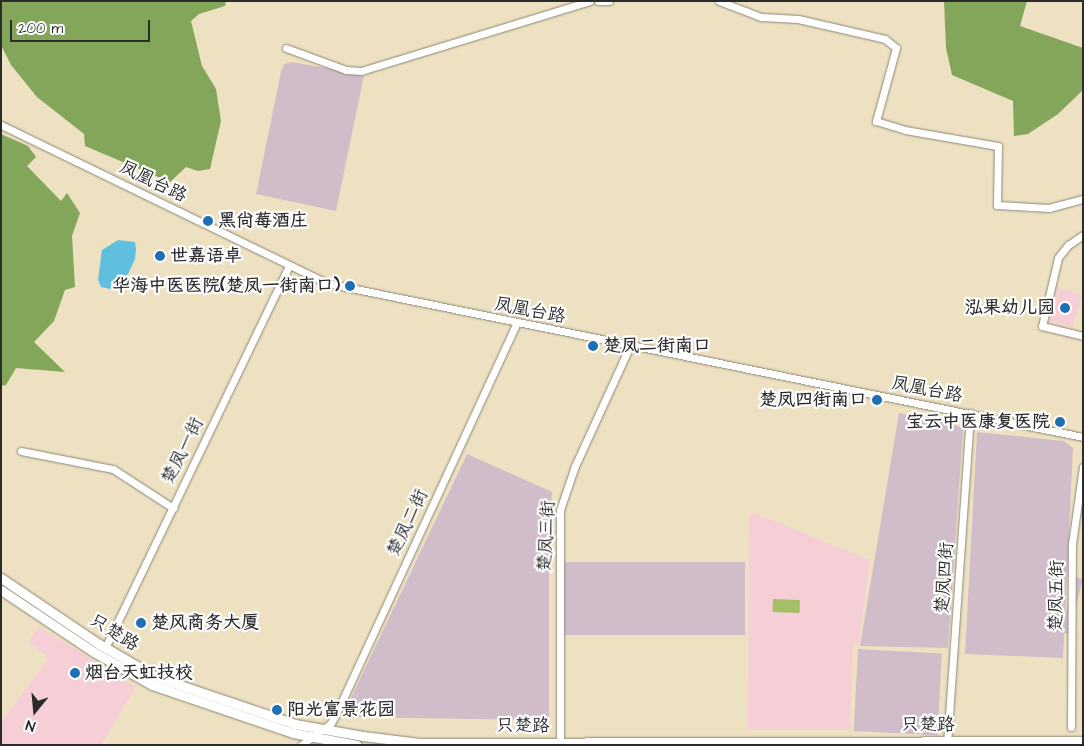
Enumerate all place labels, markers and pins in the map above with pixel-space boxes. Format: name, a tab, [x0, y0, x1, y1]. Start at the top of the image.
place label: 黑尚莓酒庄	[218, 210, 308, 232]
marker: 黑尚莓酒庄	[202, 215, 214, 227]
place label: 世嘉语卓	[170, 245, 242, 267]
marker: 世嘉语卓	[154, 250, 166, 262]
place label: 华海中医医院(楚凤一街南口)	[112, 275, 340, 297]
marker: 华海中医医院(楚凤一街南口)	[344, 280, 356, 292]
place label: 泓果幼儿园	[965, 297, 1055, 319]
marker: 泓果幼儿园	[1059, 302, 1071, 314]
place label: 楚凤二街南口	[603, 335, 711, 357]
marker: 楚凤二街南口	[587, 340, 599, 352]
place label: 楚凤四街南口	[759, 389, 867, 411]
marker: 楚凤四街南口	[871, 394, 883, 406]
place label: 宝云中医康复医院	[906, 411, 1050, 433]
marker: 宝云中医康复医院	[1054, 416, 1066, 428]
place label: 楚风商务大厦	[151, 612, 259, 634]
marker: 楚风商务大厦	[135, 617, 147, 629]
place label: 烟台天虹技校	[85, 662, 193, 684]
marker: 烟台天虹技校	[69, 667, 81, 679]
place label: 阳光富景花园	[287, 699, 395, 721]
marker: 阳光富景花园	[271, 704, 283, 716]

